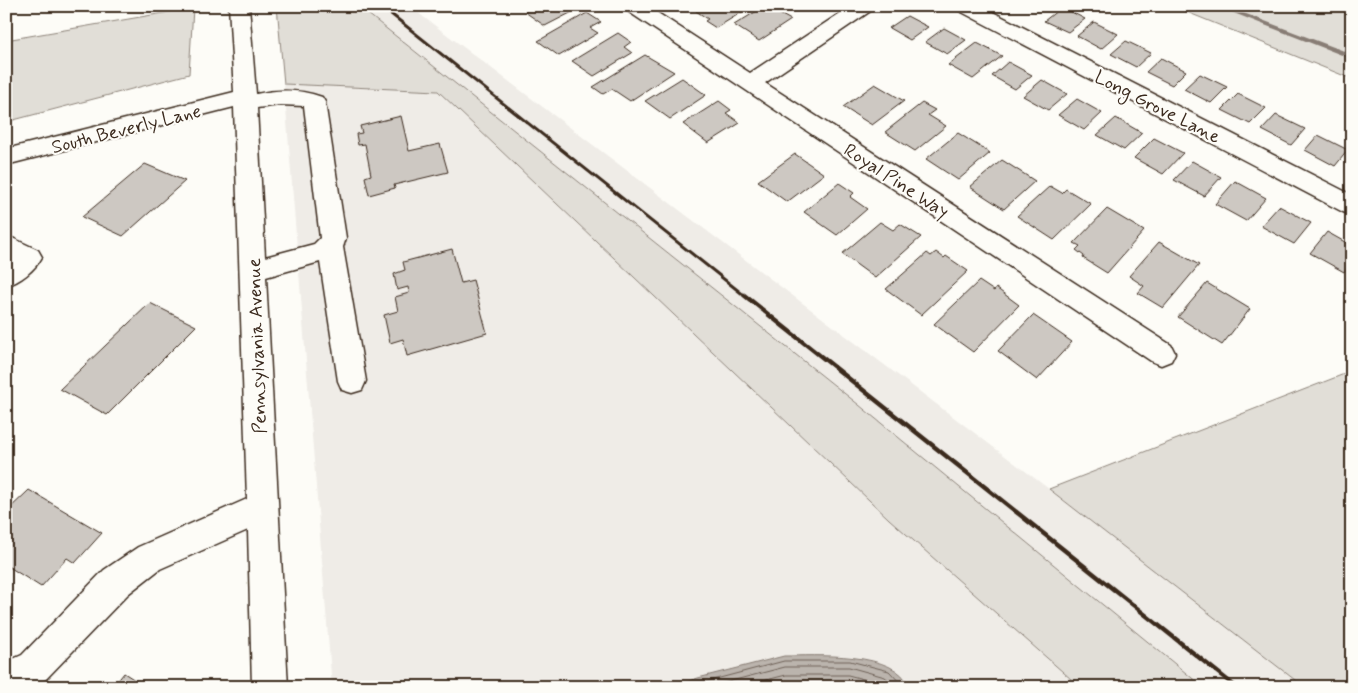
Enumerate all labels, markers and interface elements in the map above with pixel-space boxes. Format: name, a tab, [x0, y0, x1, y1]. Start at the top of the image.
street label: Long Grove Lane	[1089, 65, 1225, 152]
street label: South Beverly Lane	[49, 99, 204, 160]
street label: Royal Pine Way	[838, 138, 954, 225]
street label: Pennsylvania Avenue	[242, 258, 273, 434]

